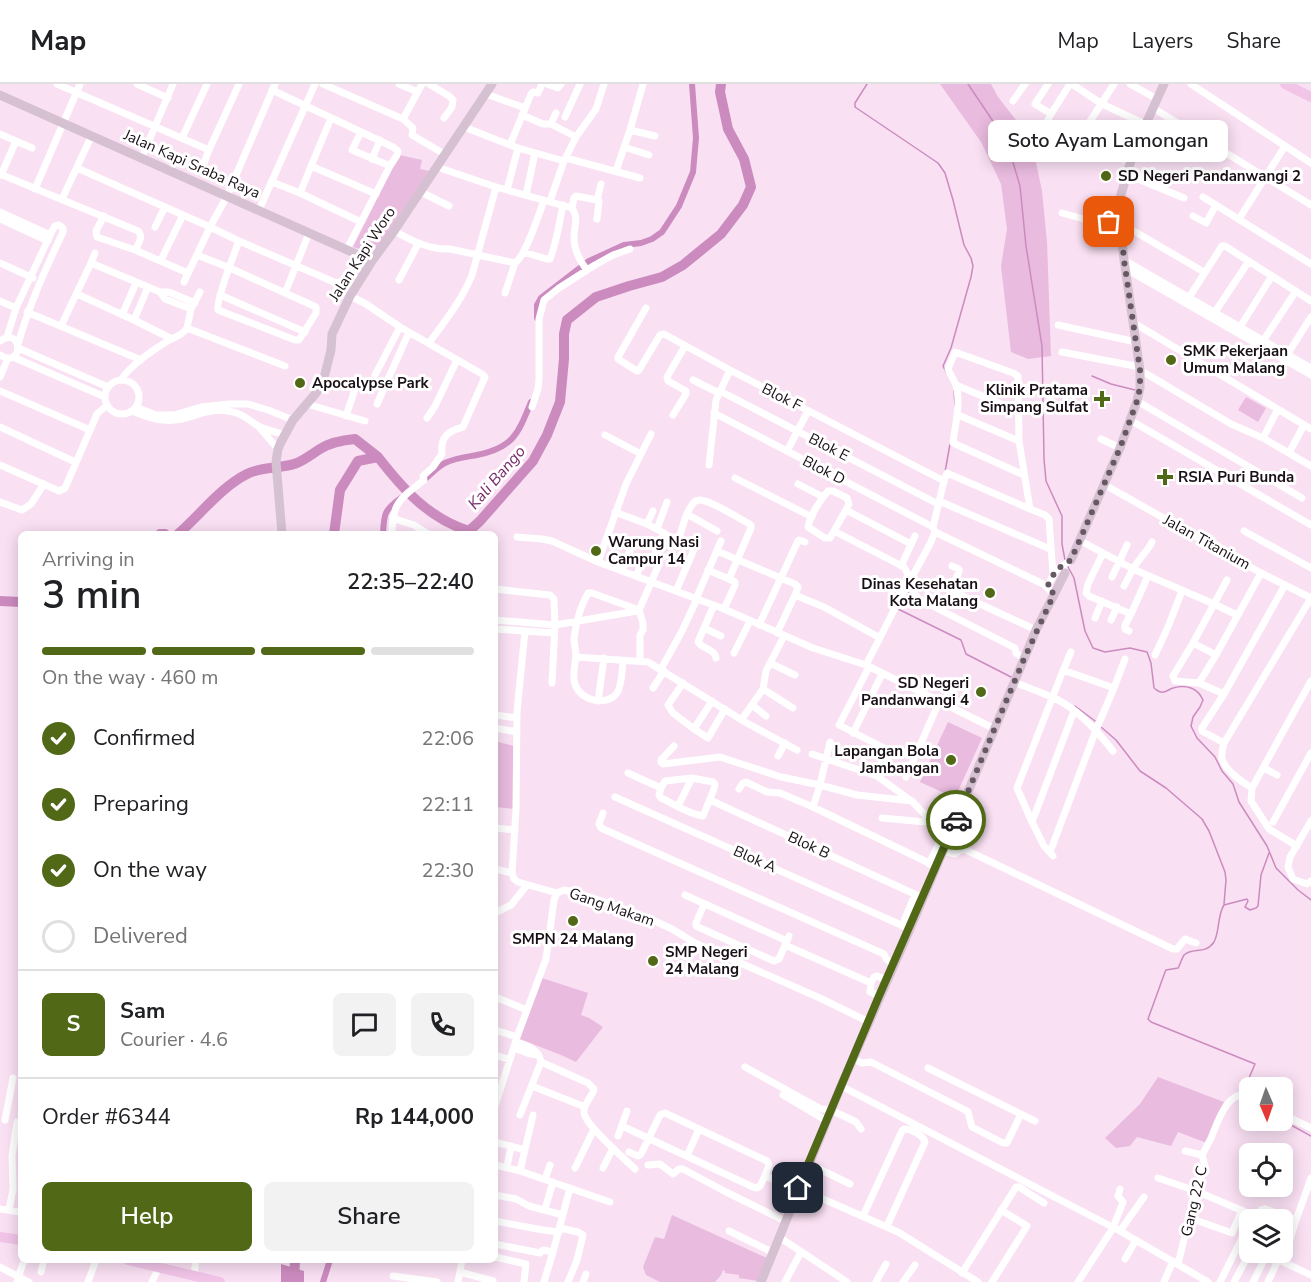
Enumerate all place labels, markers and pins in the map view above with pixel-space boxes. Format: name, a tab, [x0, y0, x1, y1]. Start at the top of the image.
callout: Soto Ayam Lamongan	[989, 120, 1229, 162]
place label: SD Negeri Pandanwangi 2	[1118, 166, 1301, 186]
marker: SD Negeri Pandanwangi 2	[1099, 169, 1113, 183]
pin	[1083, 196, 1134, 247]
place label: SMK Pekerjaan Umum Malang	[1183, 341, 1288, 378]
marker: SMK Pekerjaan Umum Malang	[1164, 353, 1178, 367]
place label: Apocalypse Park	[312, 373, 430, 393]
marker: Apocalypse Park	[293, 376, 307, 390]
place label: Klinik Pratama Simpang Sulfat	[980, 380, 1088, 417]
marker: Klinik Pratama Simpang Sulfat	[1093, 390, 1111, 408]
place label: RSIA Puri Bunda	[1178, 467, 1294, 487]
marker: RSIA Puri Bunda	[1156, 468, 1174, 486]
place label: Warung Nasi Campur 14	[608, 532, 699, 569]
marker: Warung Nasi Campur 14	[589, 544, 603, 558]
place label: Dinas Kesehatan Kota Malang	[861, 574, 978, 611]
marker: Dinas Kesehatan Kota Malang	[983, 586, 997, 600]
place label: SD Negeri Pandanwangi 4	[861, 673, 969, 710]
marker: SD Negeri Pandanwangi 4	[974, 685, 988, 699]
place label: Lapangan Bola Jambangan	[834, 741, 939, 778]
marker: Lapangan Bola Jambangan	[944, 753, 958, 767]
marker: SMPN 24 Malang	[566, 914, 580, 928]
place label: SMPN 24 Malang	[512, 929, 634, 949]
place label: SMP Negeri 24 Malang	[665, 942, 748, 979]
marker: SMP Negeri 24 Malang	[646, 954, 660, 968]
pin	[772, 1162, 823, 1213]

